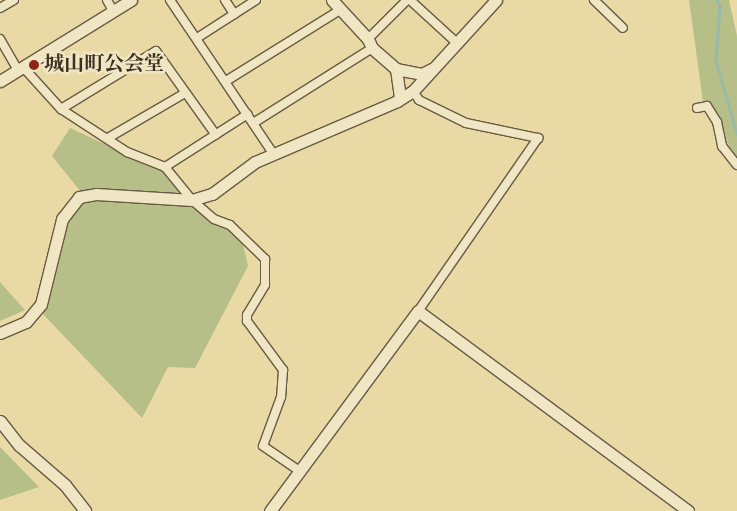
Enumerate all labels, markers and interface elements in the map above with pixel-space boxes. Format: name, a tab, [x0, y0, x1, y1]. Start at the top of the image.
place label: 城山町公会堂	[44, 53, 164, 77]
marker: 城山町公会堂	[28, 59, 40, 71]

